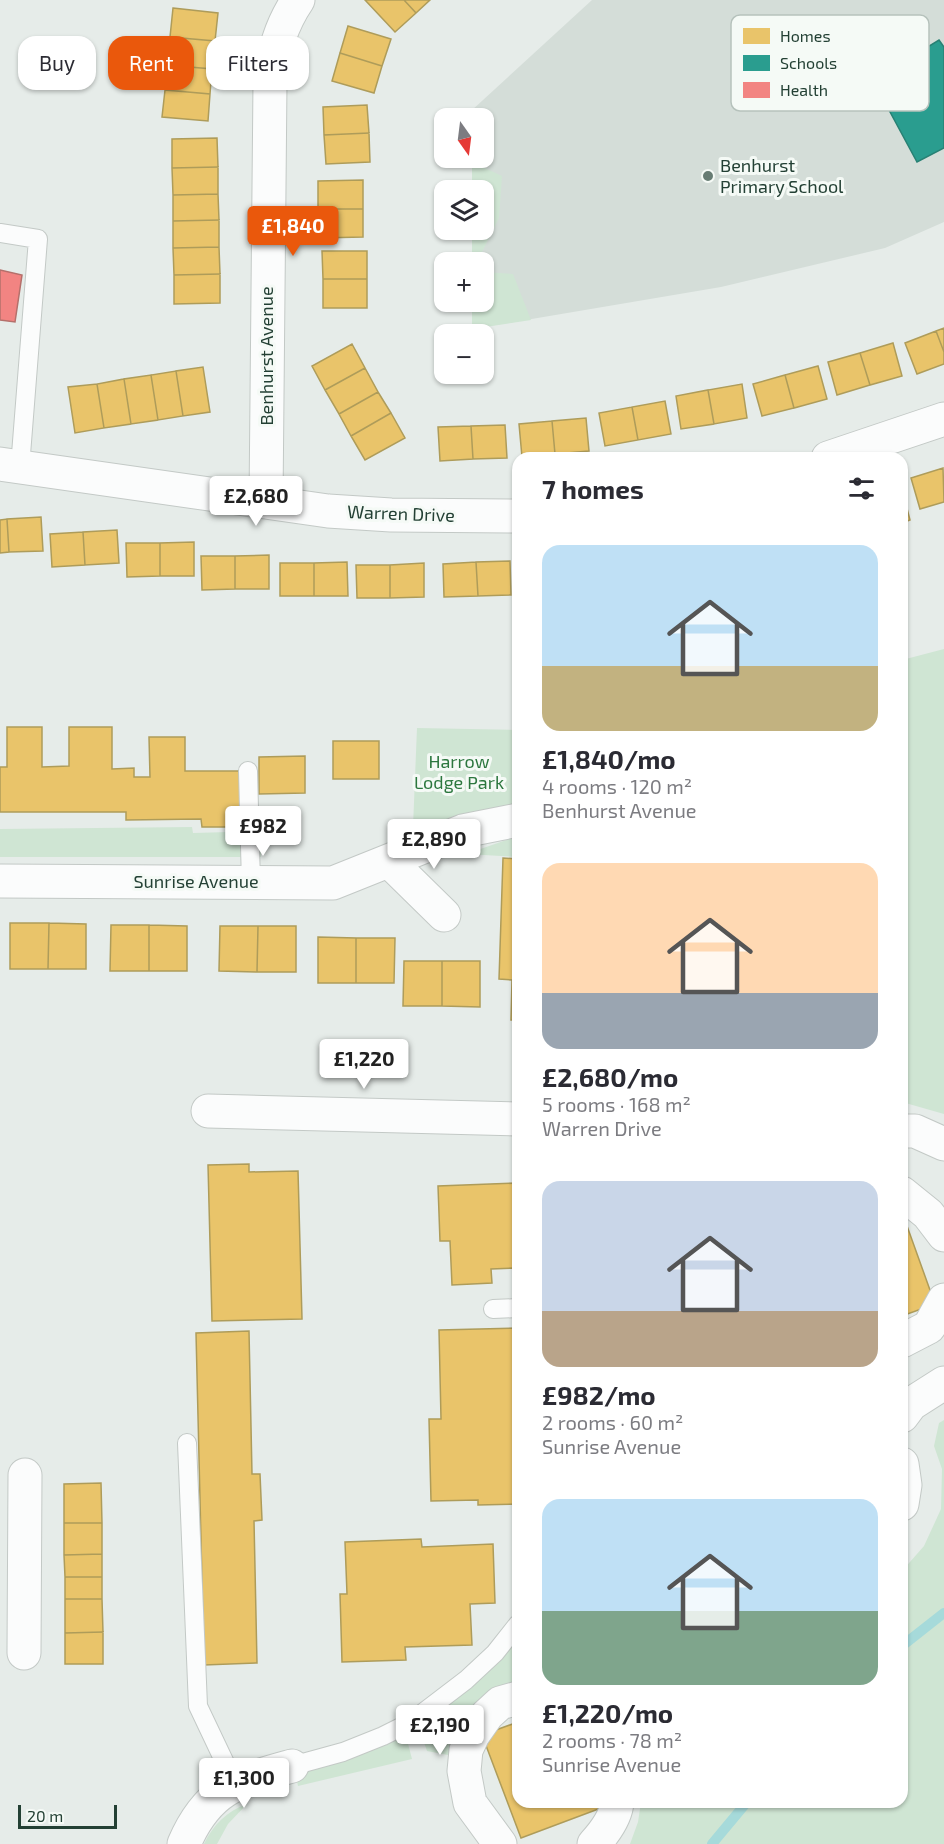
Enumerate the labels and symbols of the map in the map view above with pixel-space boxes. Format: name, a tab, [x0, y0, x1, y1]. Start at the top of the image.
legend	[731, 15, 929, 111]
text: Homes	[780, 26, 831, 45]
text: Schools	[780, 53, 837, 72]
text: Health	[780, 80, 828, 99]
north arrow	[434, 108, 494, 168]
place label: Benhurst Primary School	[720, 154, 844, 197]
marker: Benhurst Primary School	[701, 169, 715, 183]
pin: £1,840	[244, 206, 342, 257]
street label: Benhurst Avenue	[255, 286, 277, 426]
pin: £2,680	[207, 476, 305, 527]
street label: Warren Drive	[347, 500, 455, 526]
park label: Harrow Lodge Park	[414, 750, 504, 793]
pin: £982	[227, 806, 299, 857]
pin: £2,890	[385, 819, 483, 870]
street label: Sunrise Avenue	[133, 870, 259, 892]
pin: £1,220	[315, 1039, 413, 1090]
pin: £2,190	[391, 1705, 489, 1756]
pin: £1,300	[195, 1758, 293, 1809]
scale bar	[18, 1802, 117, 1830]

